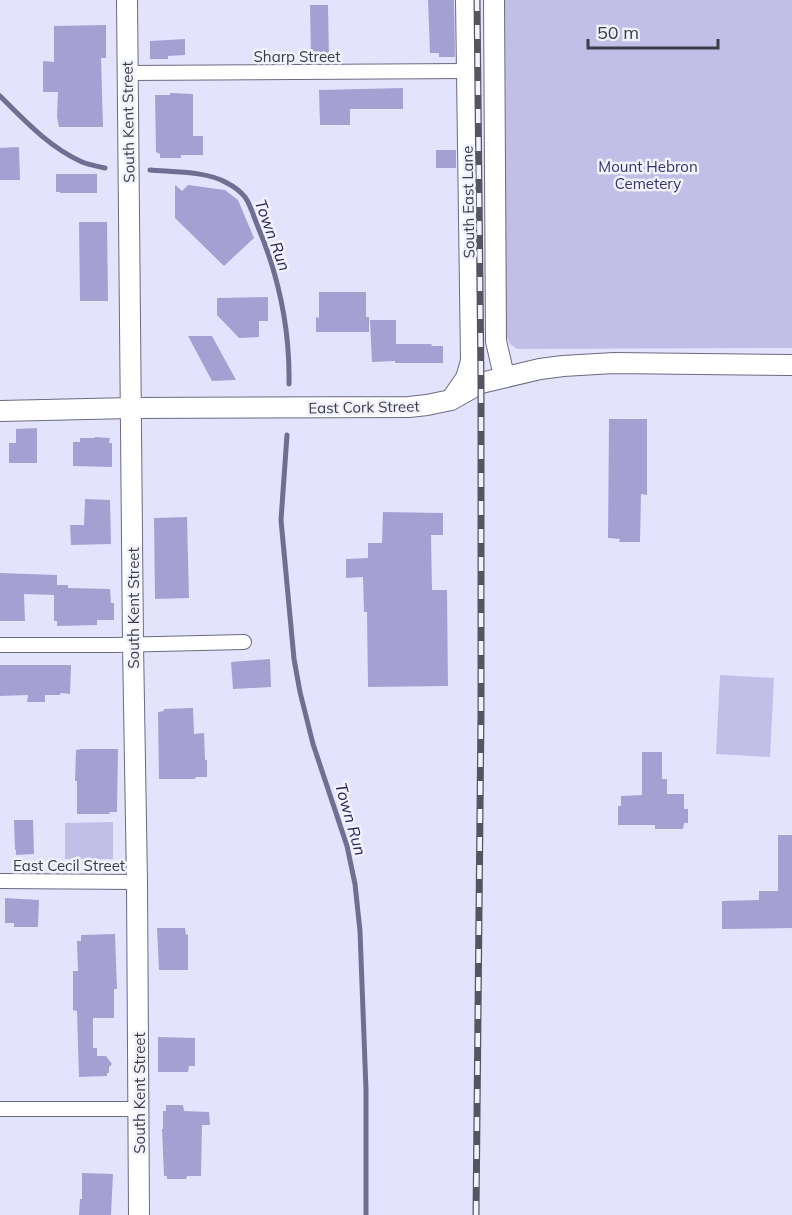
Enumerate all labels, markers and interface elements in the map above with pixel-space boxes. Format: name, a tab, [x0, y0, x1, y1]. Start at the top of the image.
scale bar	[588, 12, 718, 50]
text: 50 m	[597, 21, 639, 44]
street label: Sharp Street	[254, 47, 340, 66]
street label: South Kent Street	[117, 61, 139, 183]
street label: South East Lane	[458, 145, 478, 259]
park label: Mount Hebron Cemetery	[598, 157, 698, 193]
water label: Town Run	[251, 197, 295, 273]
street label: East Cork Street	[308, 397, 420, 417]
street label: South Kent Street	[124, 547, 143, 669]
water label: Town Run	[331, 780, 371, 858]
street label: East Cecil Street	[13, 856, 125, 875]
street label: South Kent Street	[130, 1032, 149, 1154]

